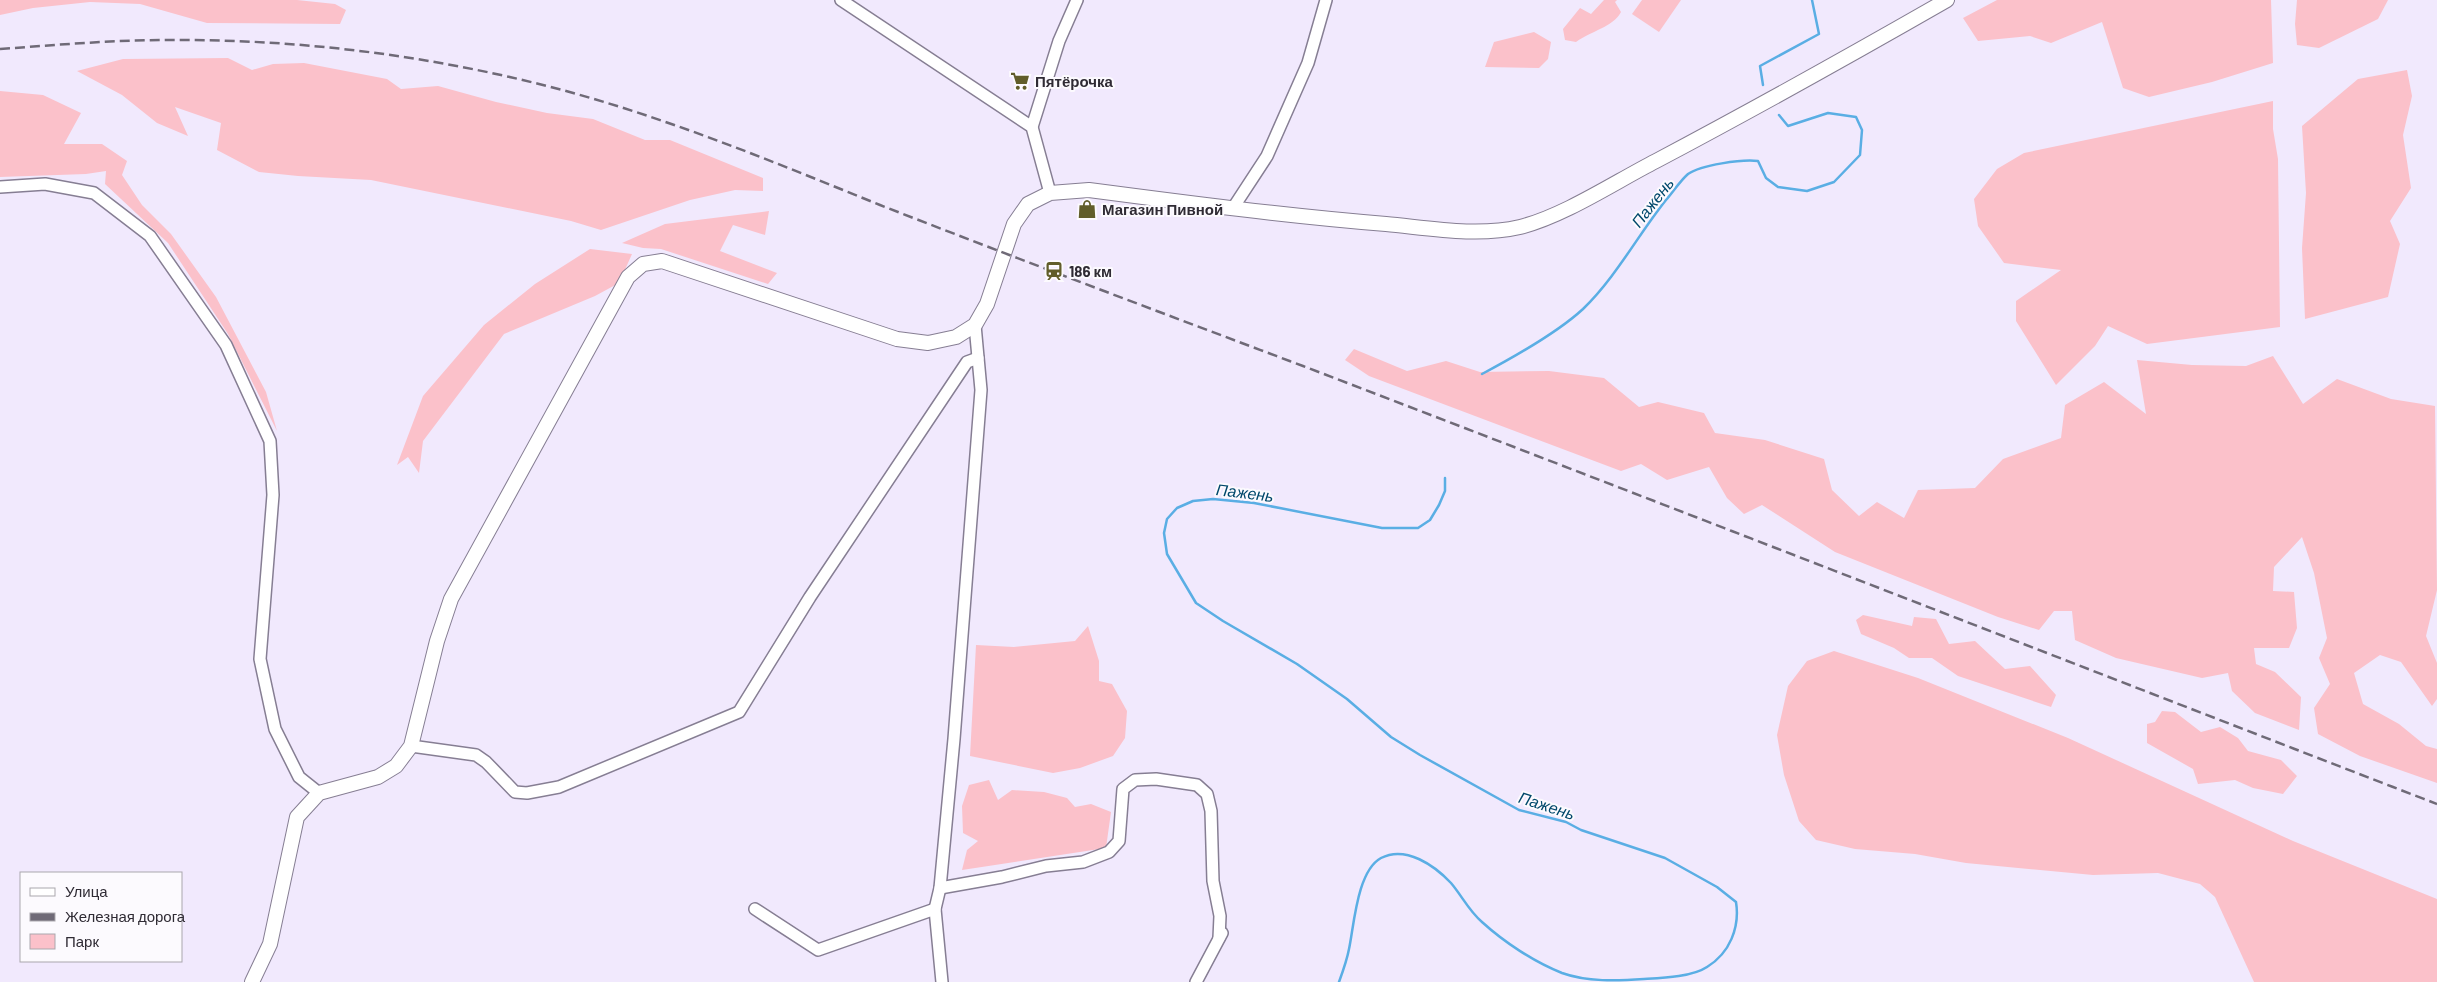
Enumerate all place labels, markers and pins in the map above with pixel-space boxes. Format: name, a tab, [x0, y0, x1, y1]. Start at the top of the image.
supermarket icon: Пятёрочка	[1009, 70, 1031, 92]
place label: Пятёрочка	[1035, 72, 1113, 90]
shop icon: Магазин Пивной	[1076, 198, 1098, 220]
place label: Магазин Пивной	[1102, 200, 1223, 218]
station icon: 186 км	[1043, 260, 1065, 282]
place label: 186 км	[1069, 262, 1112, 280]

